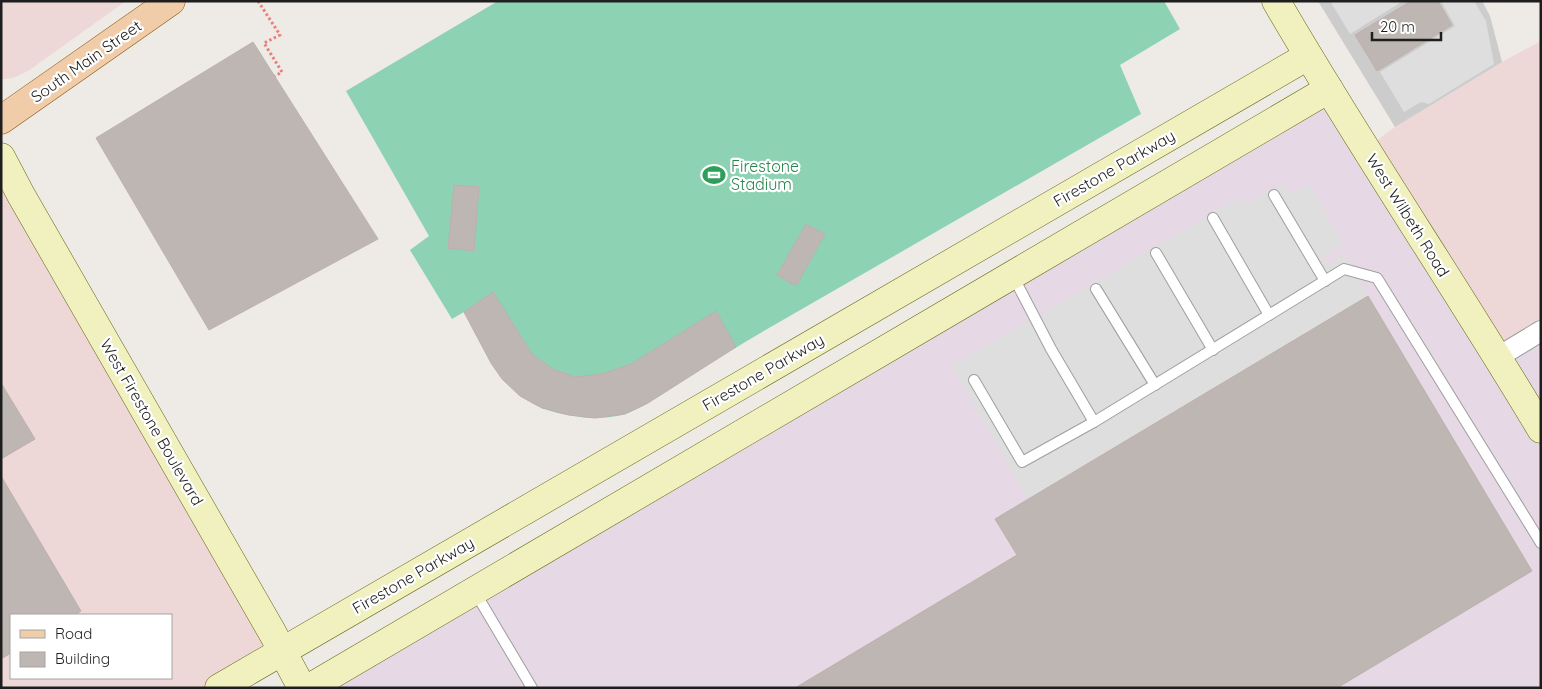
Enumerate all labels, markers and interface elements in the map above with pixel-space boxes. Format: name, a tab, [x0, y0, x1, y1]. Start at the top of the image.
scale bar	[1372, 10, 1441, 42]
street label: South Main Street	[27, 15, 145, 107]
text: 20 m	[1380, 17, 1415, 36]
street label: Firestone Parkway	[1050, 125, 1178, 211]
street label: West Wilbeth Road	[1362, 150, 1454, 280]
place label: Firestone Stadium	[731, 156, 799, 194]
sports icon: Firestone Stadium	[701, 162, 727, 188]
street label: Firestone Parkway	[699, 329, 827, 415]
street label: West Firestone Boulevard	[96, 335, 208, 509]
street label: Firestone Parkway	[349, 532, 477, 618]
legend	[10, 614, 172, 679]
text: Road	[55, 624, 92, 643]
text: Building	[55, 649, 110, 668]

